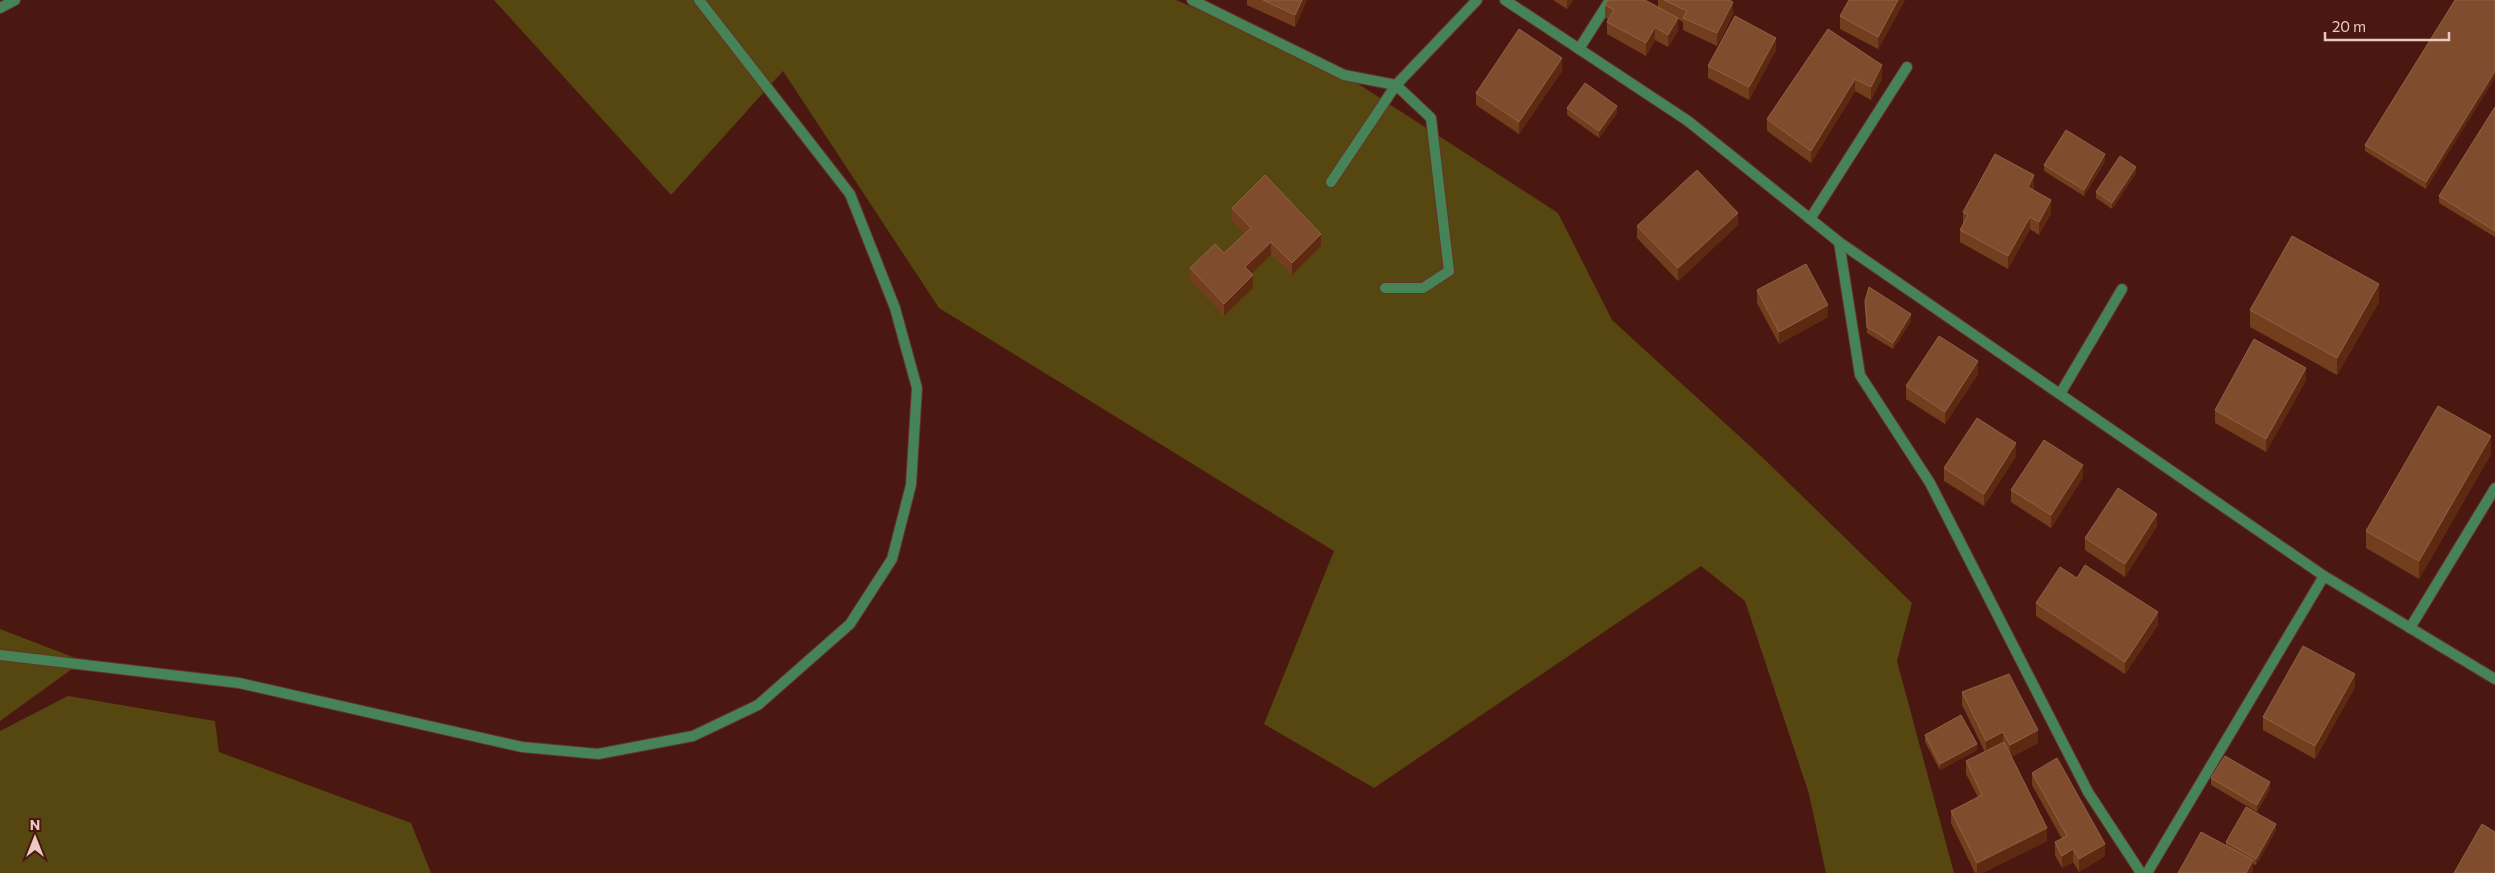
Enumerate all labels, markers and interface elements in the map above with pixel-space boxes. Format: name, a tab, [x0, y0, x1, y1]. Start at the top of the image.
scale bar	[2325, 10, 2449, 42]
text: 20 m	[2332, 17, 2366, 35]
north arrow	[10, 813, 60, 863]
text: N	[30, 816, 40, 833]

